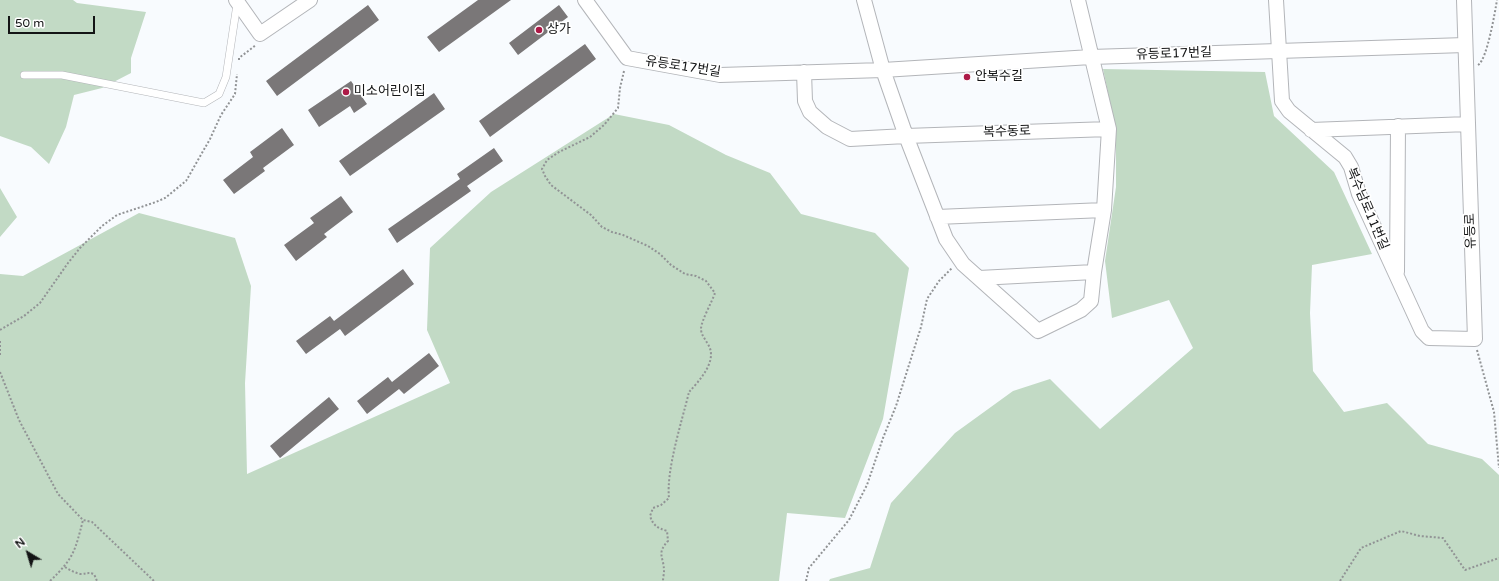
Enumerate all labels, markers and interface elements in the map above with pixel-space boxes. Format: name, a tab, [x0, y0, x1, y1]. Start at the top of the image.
scale bar	[10, 8, 97, 34]
text: 50 m	[15, 16, 44, 30]
place label: 상가	[547, 22, 571, 38]
marker: 상가	[534, 25, 544, 35]
street label: 유등로17번길	[1136, 45, 1212, 63]
street label: 유등로17번길	[644, 53, 722, 81]
place label: 안복수길	[975, 69, 1023, 85]
marker: 안복수길	[962, 72, 972, 82]
place label: 미소어린이집	[354, 84, 426, 100]
marker: 미소어린이집	[341, 87, 351, 97]
street label: 복수동로	[983, 123, 1031, 141]
street label: 복수남로11번길	[1343, 165, 1391, 253]
street label: 유등로	[1463, 213, 1479, 249]
north arrow	[8, 533, 48, 573]
text: N	[13, 535, 28, 551]

